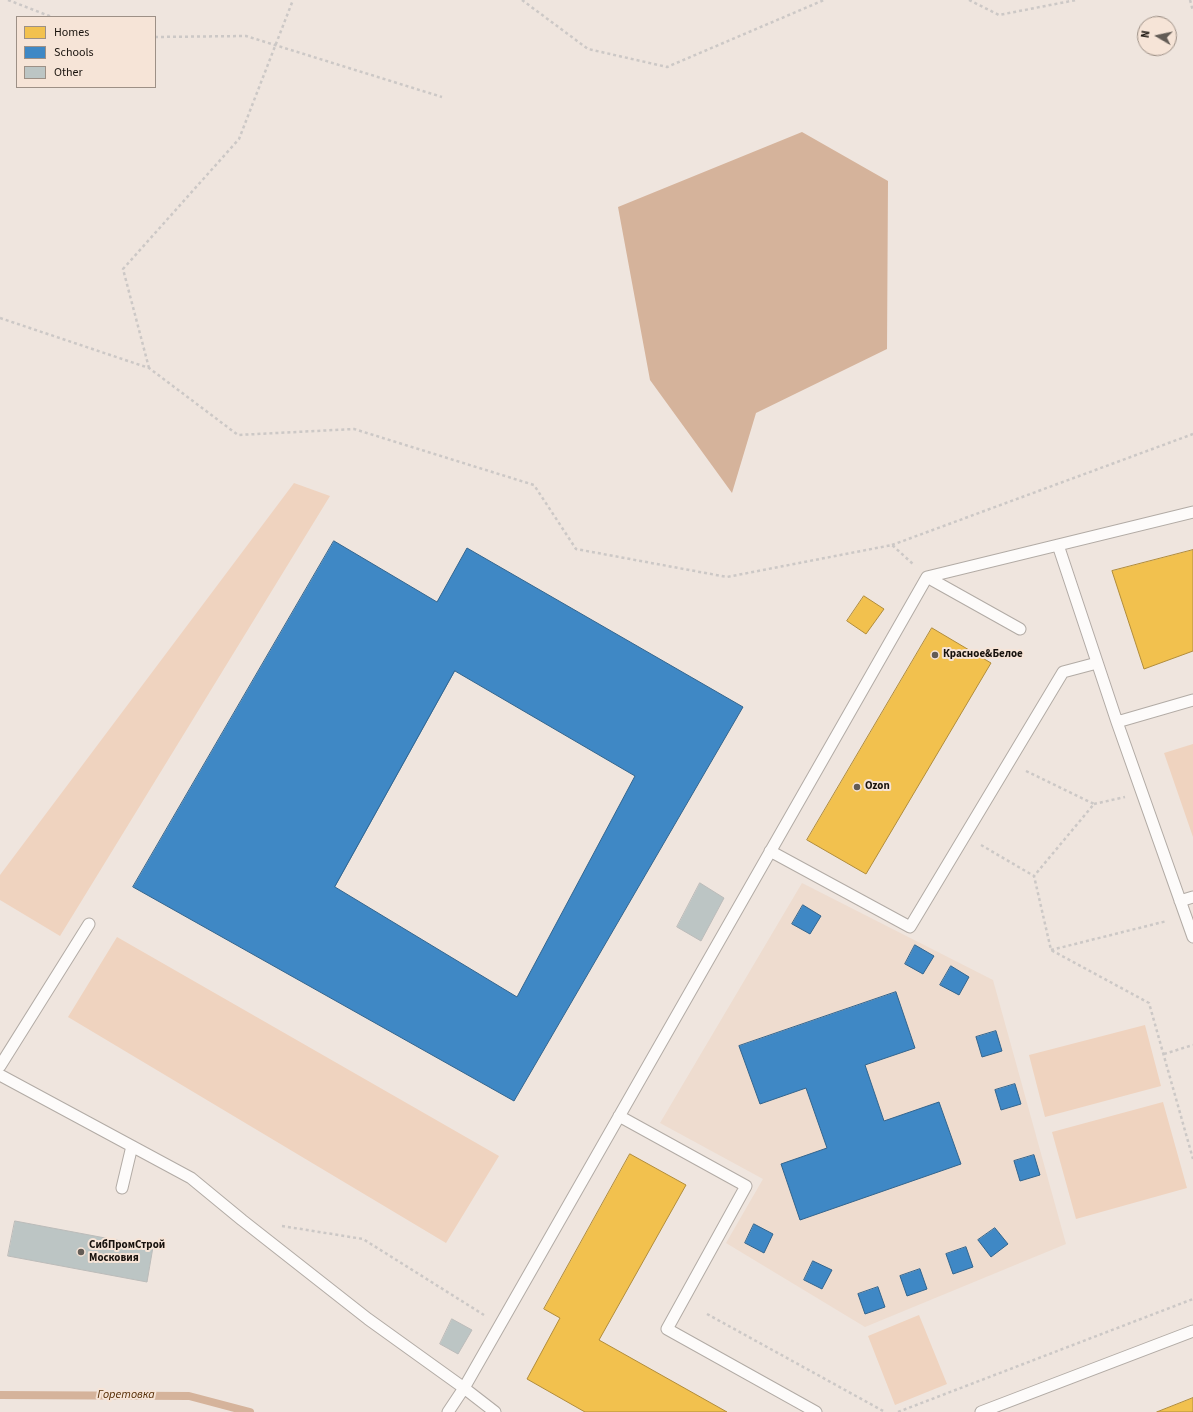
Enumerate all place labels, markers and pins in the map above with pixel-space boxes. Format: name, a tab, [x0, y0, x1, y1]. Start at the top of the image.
place label: Красное&Белое	[943, 648, 1023, 662]
marker: Красное&Белое	[930, 650, 940, 660]
place label: Ozon	[865, 780, 890, 794]
marker: Ozon	[852, 782, 862, 792]
place label: СибПромСтрой Московия	[89, 1239, 165, 1265]
marker: СибПромСтрой Московия	[76, 1247, 86, 1257]

